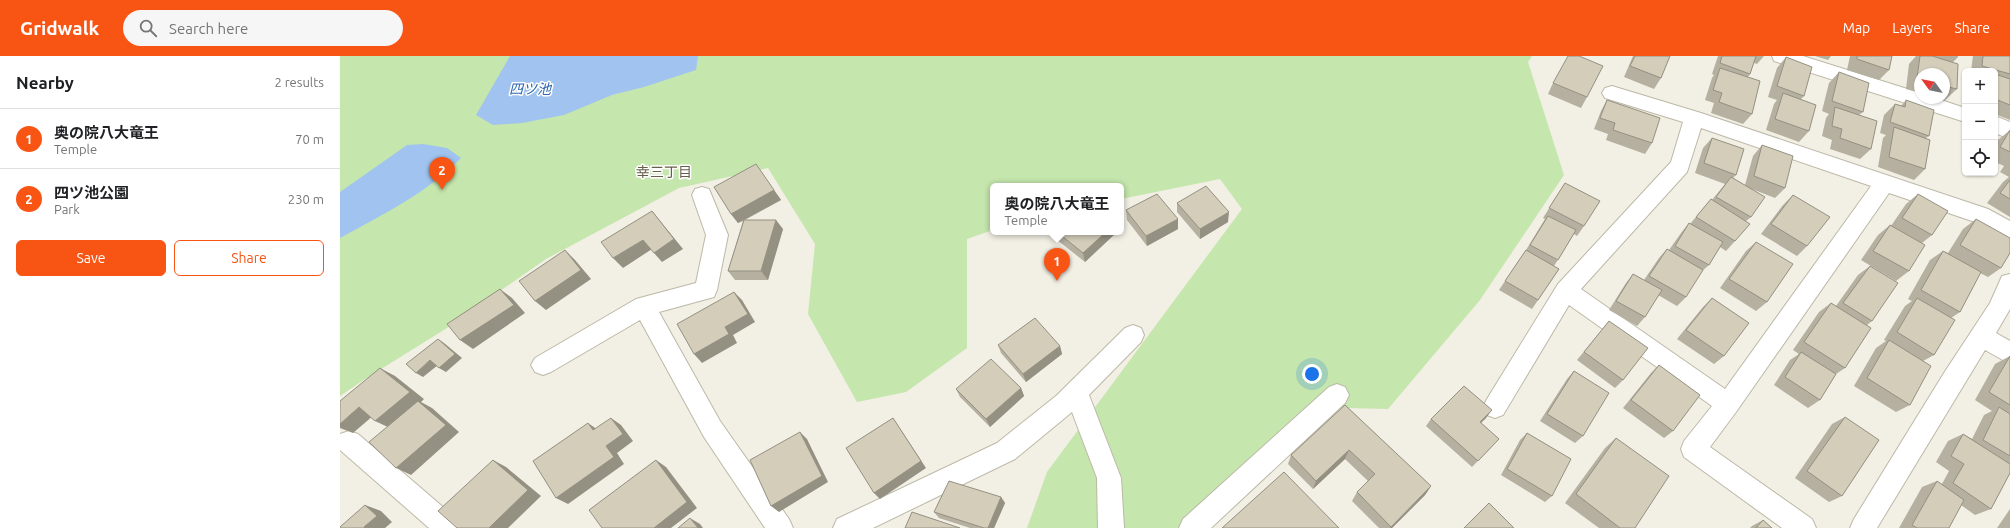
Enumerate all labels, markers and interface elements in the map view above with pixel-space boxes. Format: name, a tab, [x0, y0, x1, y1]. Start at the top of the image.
search box	[123, 10, 403, 46]
text: Gridwalk	[20, 17, 99, 39]
icon: search	[137, 17, 159, 39]
text: Search here	[169, 20, 248, 37]
text: Map	[1843, 20, 1870, 36]
text: Layers	[1892, 20, 1932, 36]
text: Share	[1954, 20, 1990, 36]
north arrow	[1914, 68, 1950, 104]
map controls	[1962, 68, 1998, 176]
button: +	[1962, 68, 1998, 104]
text: Nearby	[16, 73, 74, 92]
text: 2 results	[274, 75, 324, 89]
water label: 四ツ池	[509, 81, 553, 97]
button: −	[1962, 104, 1998, 140]
text: 奥の院八大竜王	[54, 124, 159, 141]
text: 1	[25, 132, 33, 146]
text: 70 m	[295, 132, 324, 146]
button: locate	[1962, 140, 1998, 176]
text: Temple	[54, 142, 97, 156]
pin: 2	[429, 157, 455, 190]
district label: 幸三丁目	[636, 164, 692, 180]
popup	[990, 183, 1124, 235]
text: 四ツ池公園	[54, 184, 129, 201]
text: 2	[25, 192, 33, 206]
text: 230 m	[288, 192, 324, 206]
text: 奥の院八大竜王	[1004, 195, 1110, 212]
text: Park	[54, 202, 80, 216]
text: Temple	[1004, 213, 1048, 227]
button: Save	[16, 240, 166, 276]
button: Share	[174, 240, 324, 276]
pin: 1	[1044, 248, 1070, 281]
your location	[1302, 364, 1322, 384]

